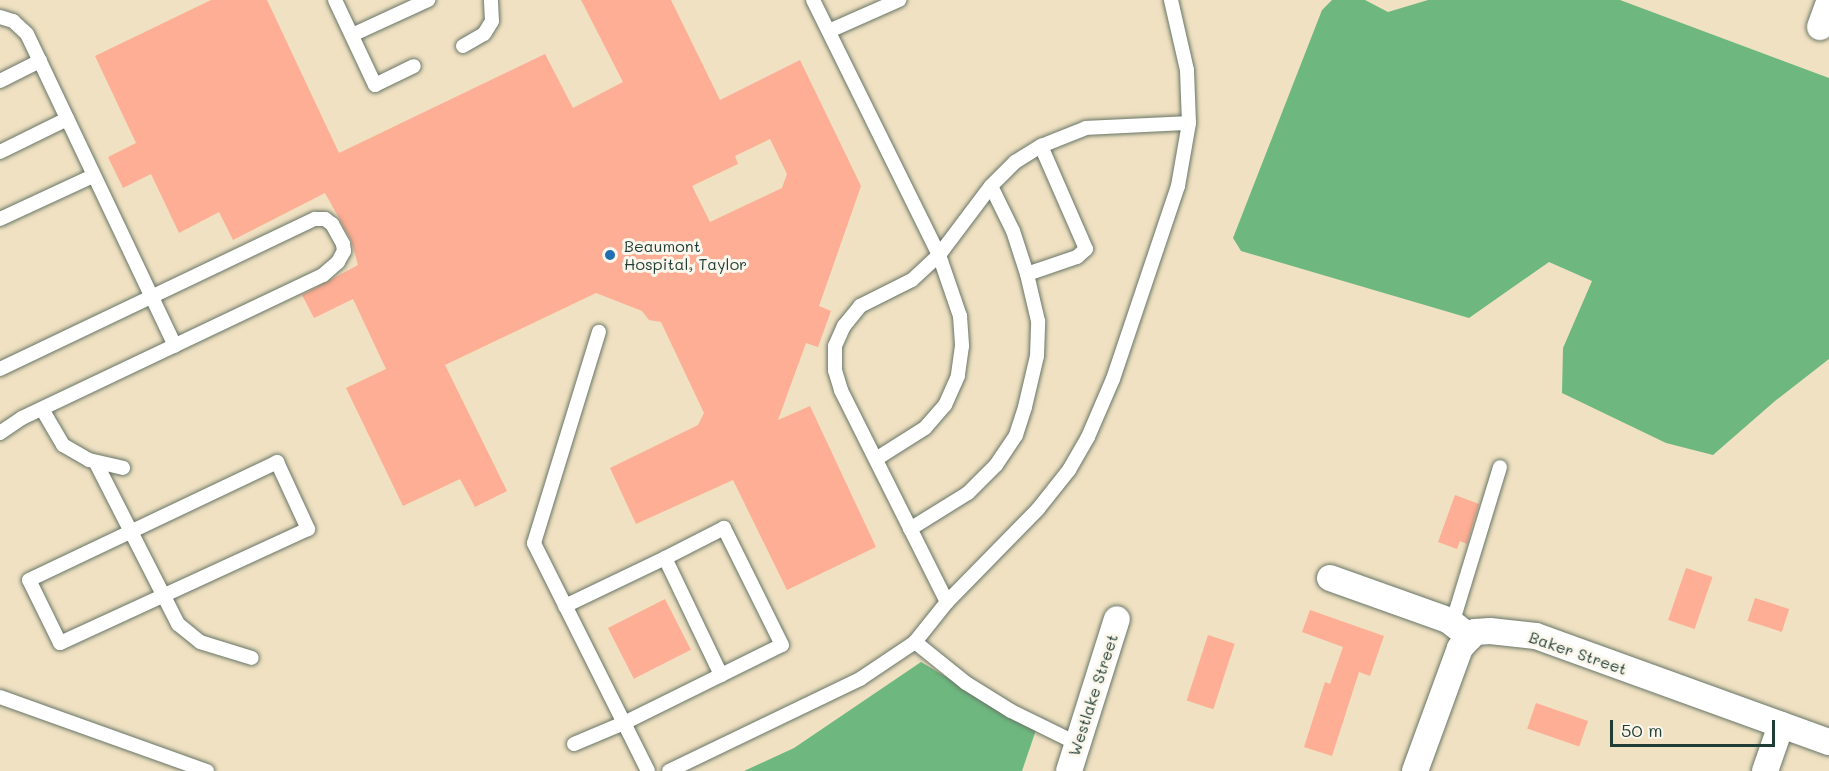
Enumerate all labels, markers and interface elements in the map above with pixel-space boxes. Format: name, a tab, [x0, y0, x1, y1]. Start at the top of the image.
place label: Beaumont Hospital, Taylor	[624, 236, 747, 274]
marker: Beaumont Hospital, Taylor	[601, 246, 619, 264]
street label: Baker Street	[1526, 627, 1630, 679]
street label: Westlake Street	[1064, 632, 1122, 758]
scale bar	[1613, 708, 1778, 746]
text: 50 m	[1621, 718, 1663, 742]

